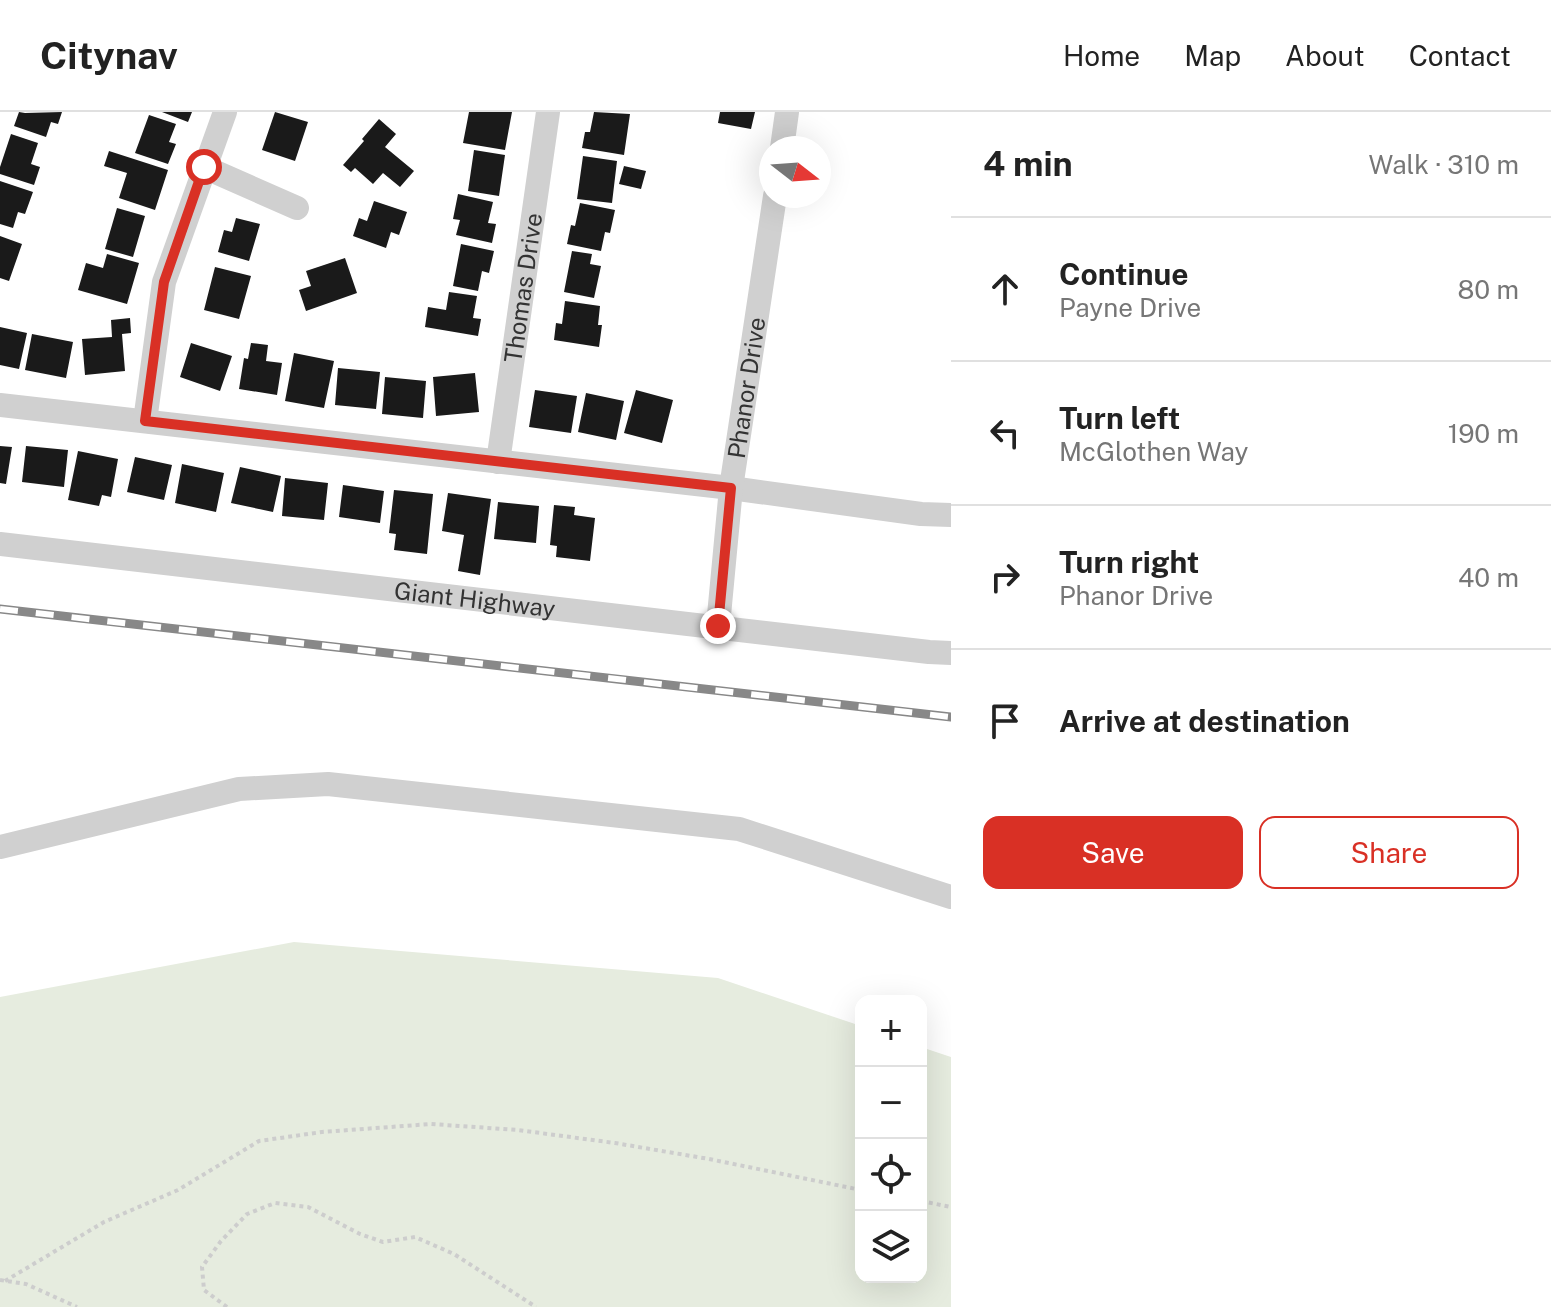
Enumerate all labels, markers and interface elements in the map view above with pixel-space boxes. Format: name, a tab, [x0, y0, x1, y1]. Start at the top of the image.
text: Citynav	[40, 33, 178, 78]
text: Home	[1063, 39, 1140, 72]
text: Map	[1184, 39, 1241, 72]
text: About	[1285, 39, 1365, 72]
text: Contact	[1409, 39, 1511, 72]
north arrow	[759, 136, 831, 208]
text: 4 min	[983, 144, 1073, 184]
route start	[186, 149, 222, 185]
text: Walk · 310 m	[1369, 149, 1519, 180]
street label: Thomas Drive	[498, 211, 547, 364]
text: Continue	[1059, 256, 1189, 292]
icon: ahead	[983, 267, 1027, 311]
text: 80 m	[1458, 274, 1519, 305]
text: Payne Drive	[1059, 292, 1201, 323]
street label: Phanor Drive	[722, 315, 771, 460]
text: Turn left	[1059, 400, 1180, 436]
icon: left	[983, 411, 1027, 455]
text: 190 m	[1448, 418, 1519, 449]
text: McGlothen Way	[1059, 436, 1248, 467]
text: Turn right	[1059, 544, 1199, 580]
icon: right	[983, 555, 1027, 599]
text: 40 m	[1458, 562, 1519, 593]
street label: Giant Highway	[393, 576, 557, 622]
text: Phanor Drive	[1059, 580, 1213, 611]
route end	[700, 608, 736, 644]
icon: arrive	[983, 699, 1027, 743]
text: Arrive at destination	[1059, 703, 1350, 739]
button: Save	[983, 816, 1243, 889]
button: Share	[1259, 816, 1519, 889]
map controls	[855, 995, 927, 1283]
button: +	[855, 995, 927, 1067]
button: −	[855, 1067, 927, 1139]
button: locate	[855, 1139, 927, 1211]
button: layers	[855, 1211, 927, 1283]

